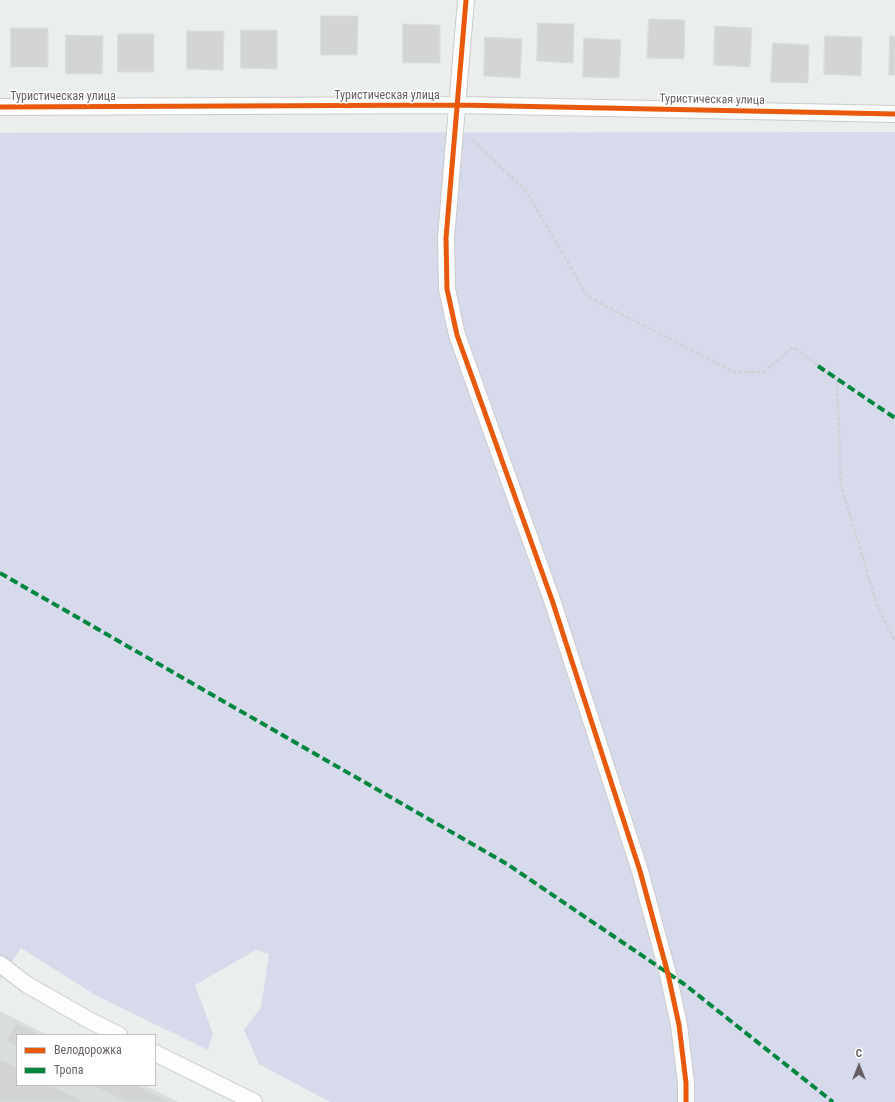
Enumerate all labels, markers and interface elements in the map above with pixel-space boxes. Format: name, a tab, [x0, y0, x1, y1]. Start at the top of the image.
street label: Туристическая улица	[334, 89, 440, 103]
street label: Туристическая улица	[10, 90, 116, 104]
street label: Туристическая улица	[659, 92, 765, 108]
legend	[16, 1034, 156, 1086]
text: Велодорожка	[54, 1043, 122, 1057]
north arrow	[839, 1046, 879, 1086]
text: С	[856, 1047, 862, 1060]
text: Тропа	[54, 1063, 83, 1077]

